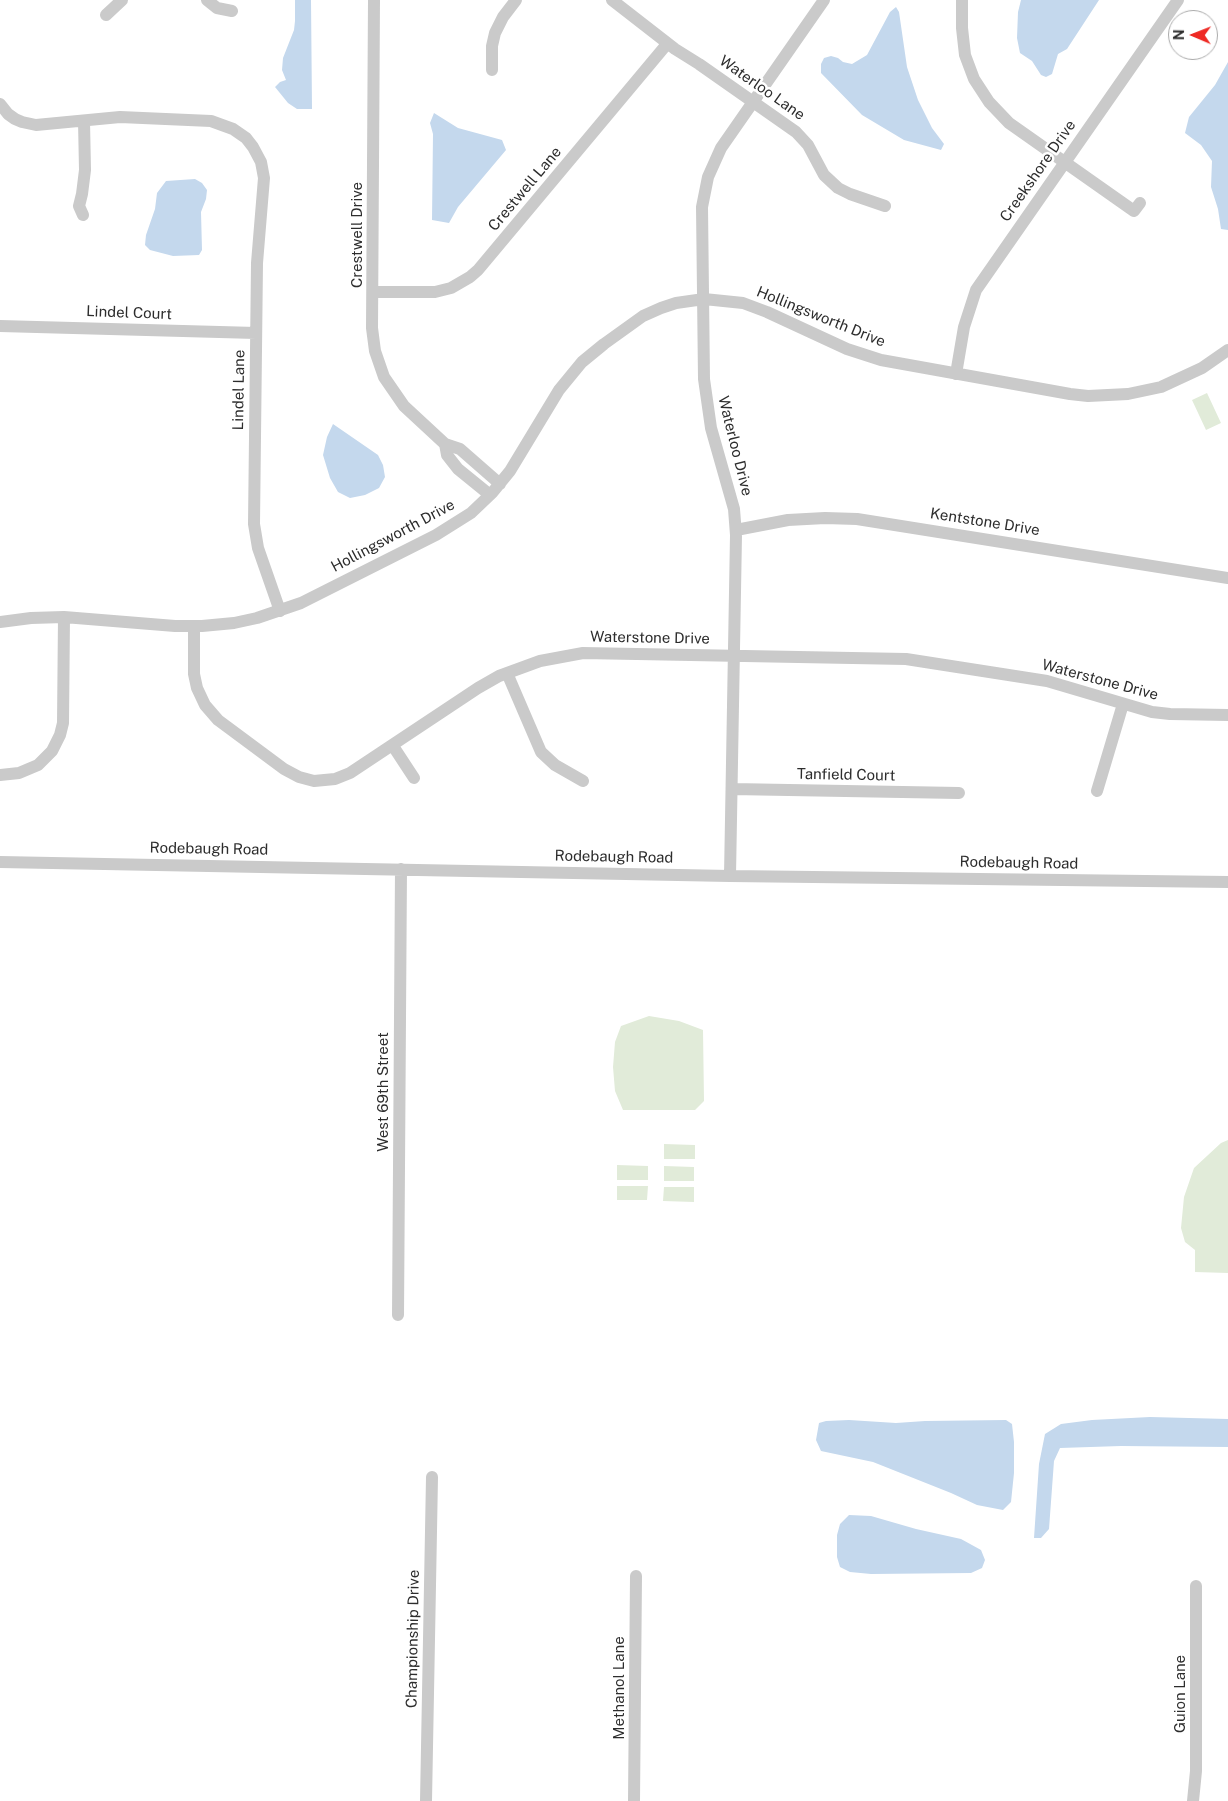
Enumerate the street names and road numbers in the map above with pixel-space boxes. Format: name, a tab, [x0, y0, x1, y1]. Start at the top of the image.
street label: Waterloo Lane	[716, 52, 808, 124]
street label: Creekshore Drive	[996, 117, 1080, 225]
street label: Crestwell Lane	[485, 143, 565, 235]
street label: Crestwell Drive	[348, 182, 366, 288]
street label: Hollingsworth Drive	[754, 283, 888, 351]
street label: Lindel Court	[86, 303, 172, 323]
street label: Lindel Lane	[229, 350, 249, 430]
street label: Waterloo Drive	[714, 394, 756, 498]
street label: Hollingsworth Drive	[328, 496, 458, 576]
street label: Kentstone Drive	[929, 504, 1041, 540]
street label: Waterstone Drive	[590, 628, 710, 648]
street label: Waterstone Drive	[1040, 656, 1160, 704]
street label: Tanfield Court	[797, 765, 895, 785]
street label: Rodebaugh Road	[149, 839, 269, 859]
street label: Rodebaugh Road	[554, 847, 674, 867]
street label: Rodebaugh Road	[959, 853, 1079, 873]
street label: West 69th Street	[374, 1032, 392, 1152]
street label: Championship Drive	[403, 1570, 423, 1708]
street label: Methanol Lane	[610, 1636, 628, 1740]
street label: Guion Lane	[1171, 1655, 1189, 1733]

